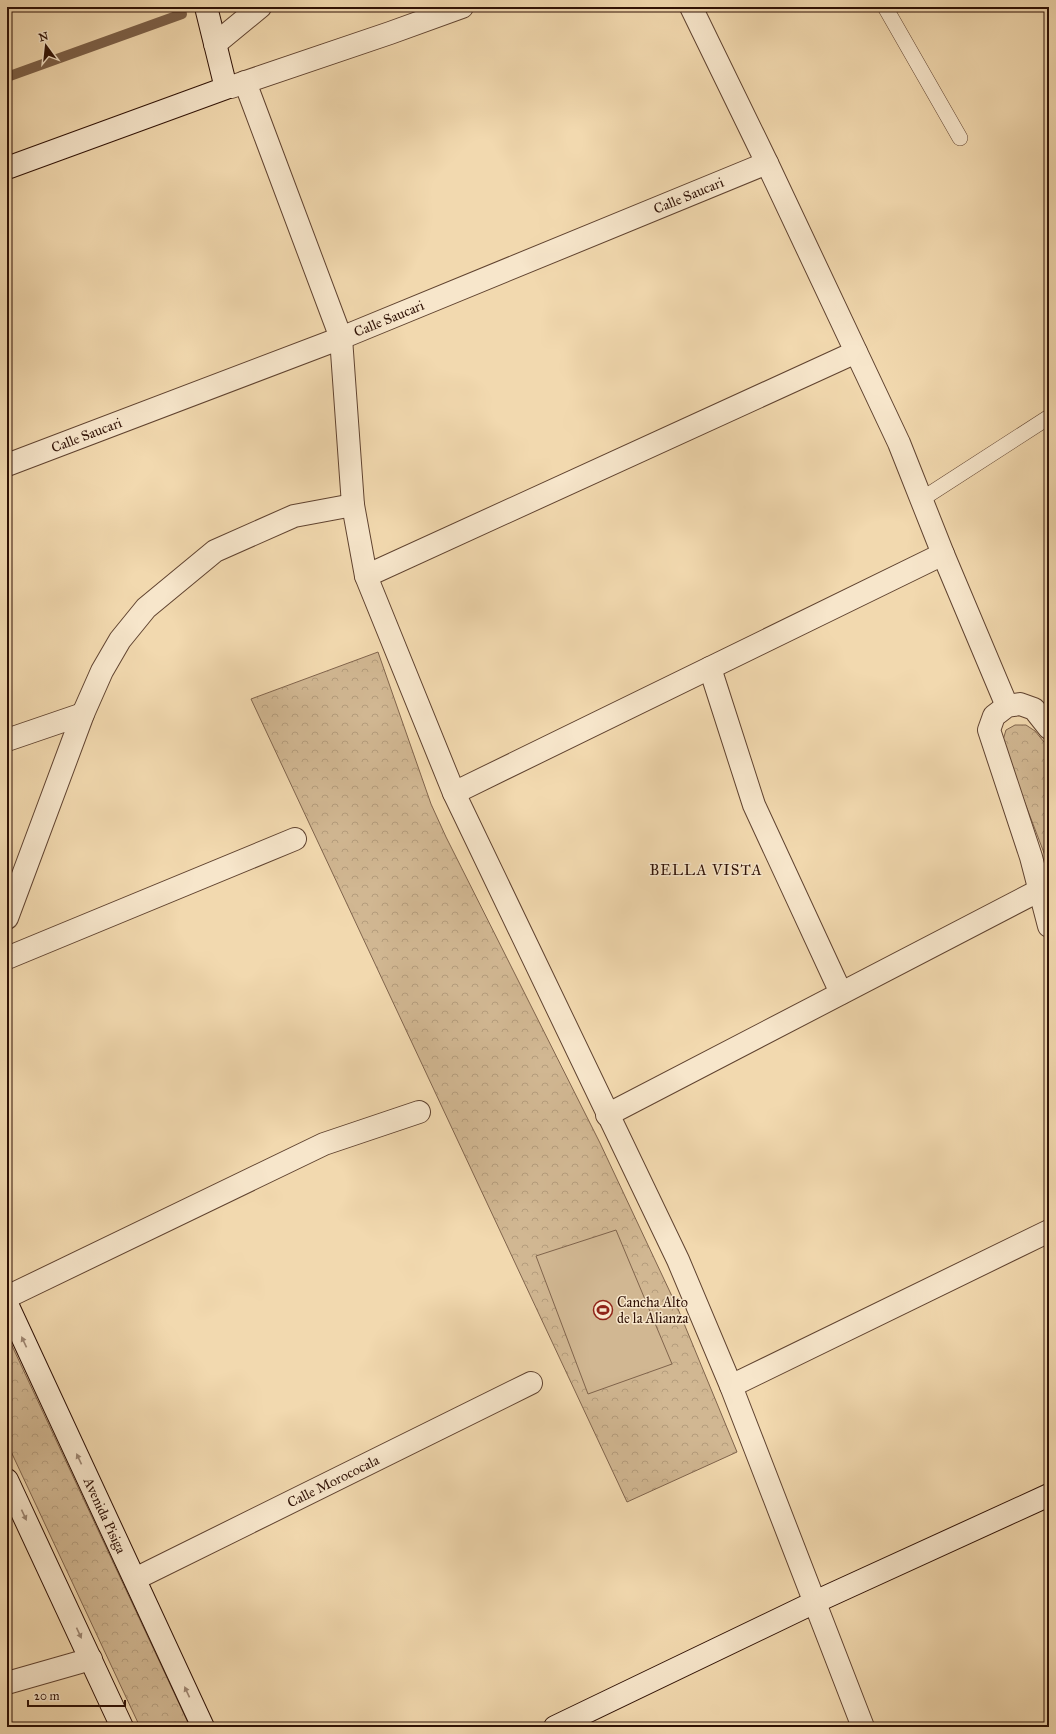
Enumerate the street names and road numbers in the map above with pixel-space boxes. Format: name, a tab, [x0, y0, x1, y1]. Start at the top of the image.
street label: Calle Saucari	[651, 173, 726, 217]
street label: Calle Saucari	[351, 296, 426, 340]
street label: Calle Saucari	[49, 414, 124, 456]
street label: Calle Morococala	[284, 1451, 382, 1511]
street label: Avenida Pisiga	[80, 1474, 130, 1556]

